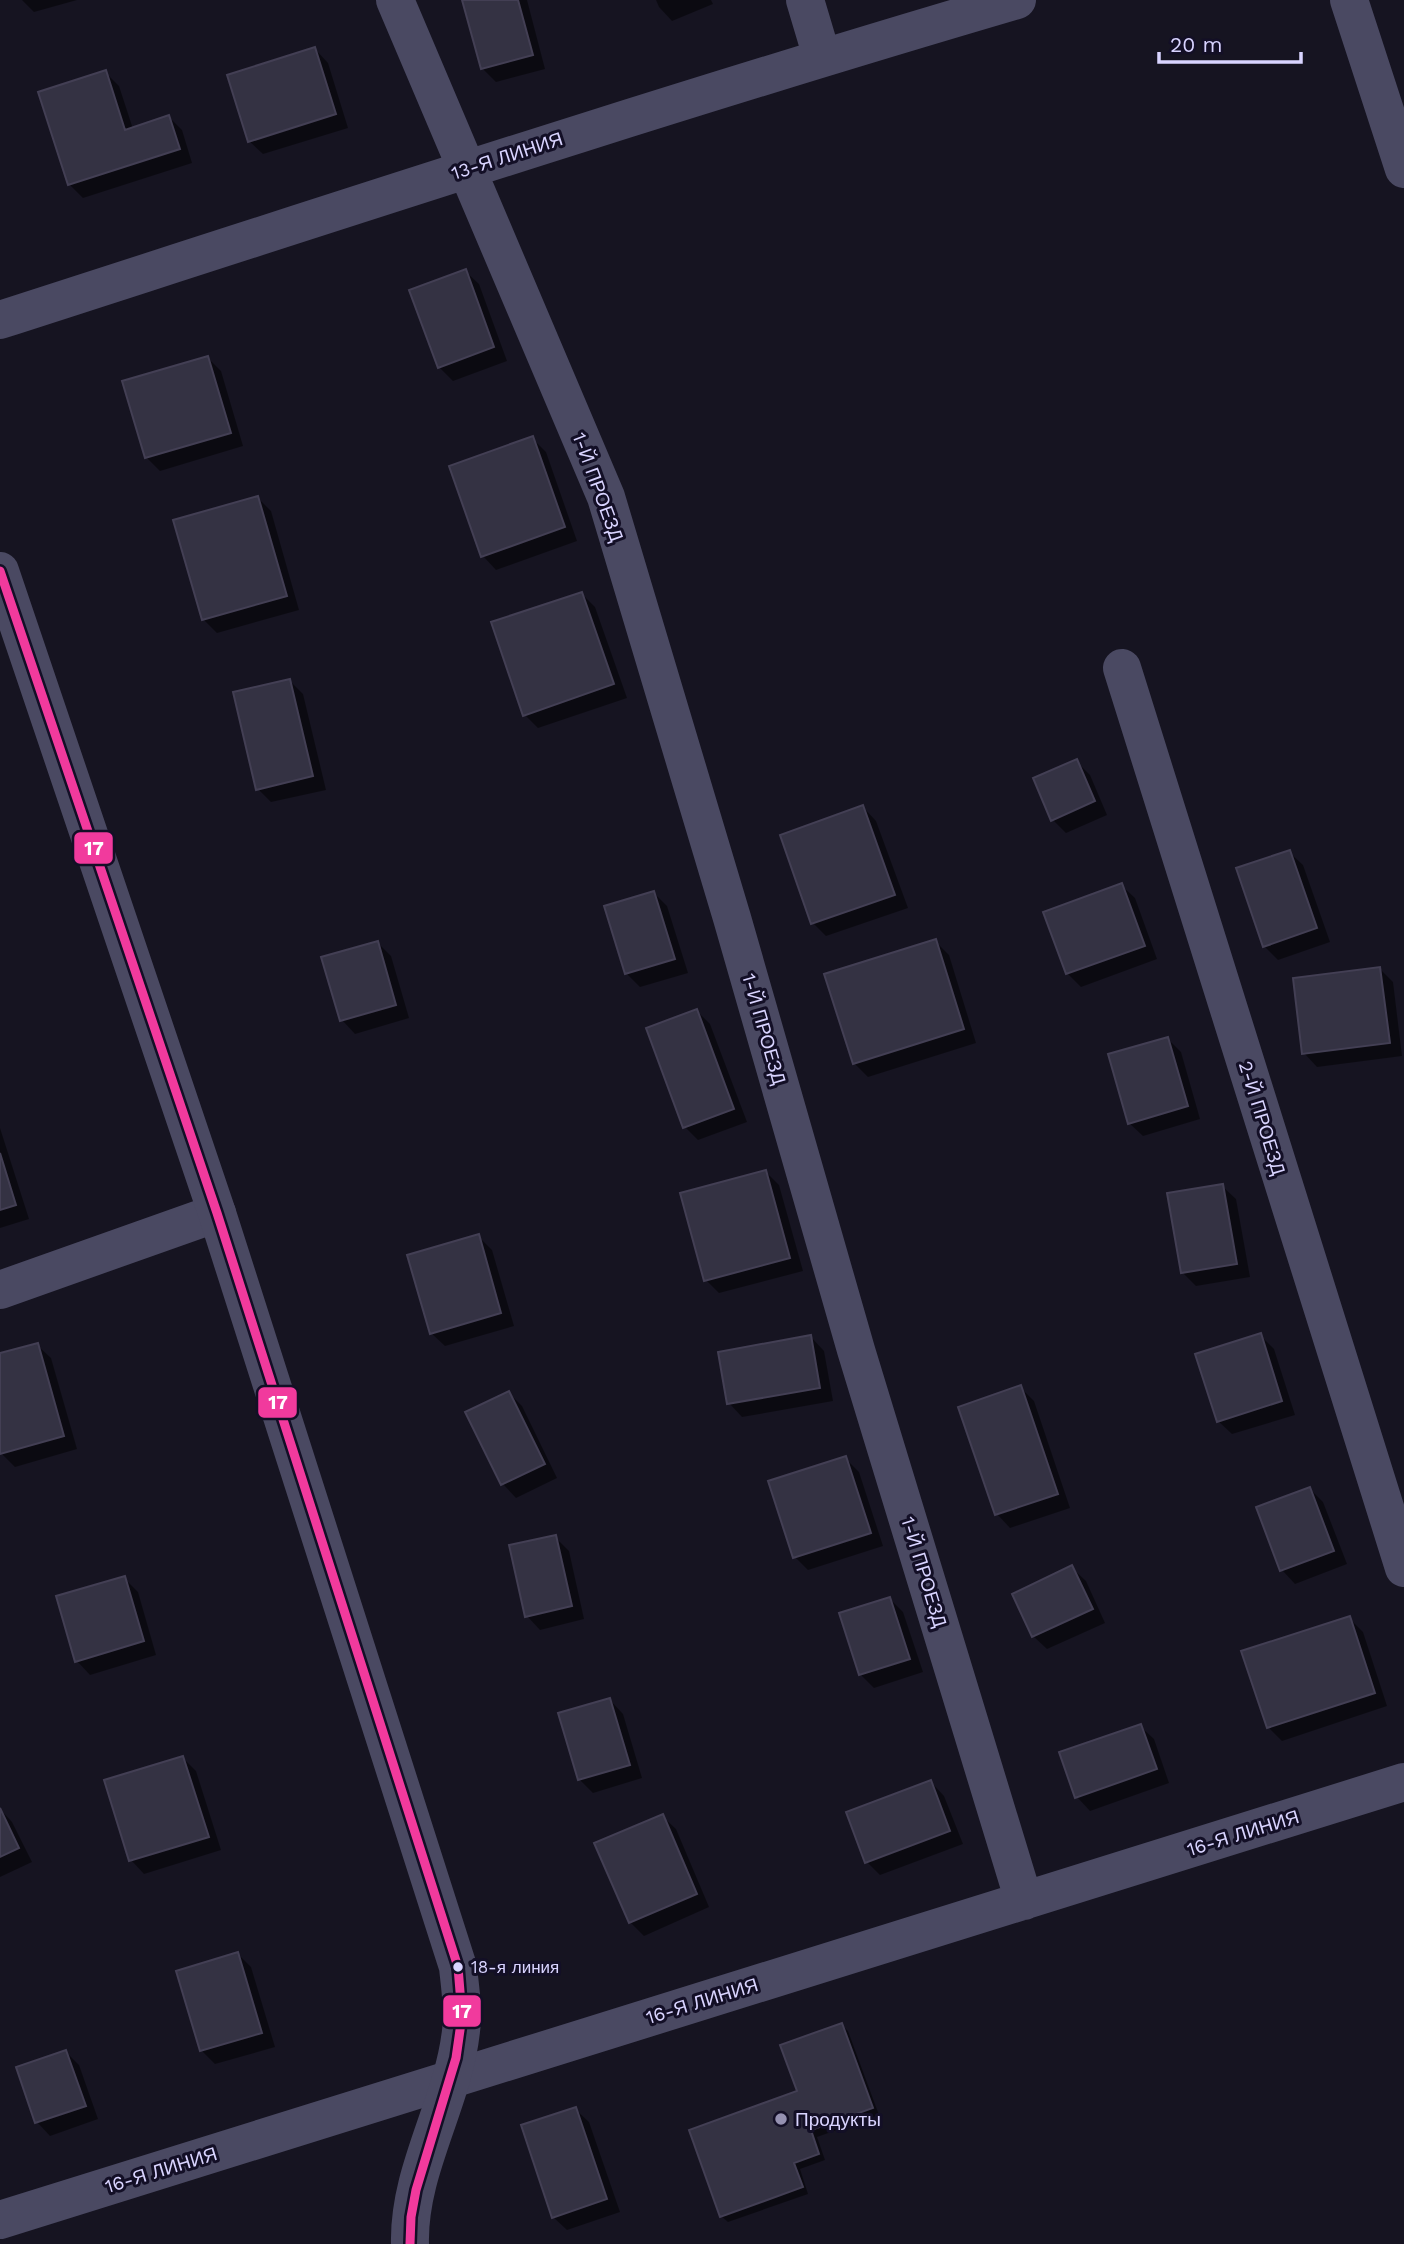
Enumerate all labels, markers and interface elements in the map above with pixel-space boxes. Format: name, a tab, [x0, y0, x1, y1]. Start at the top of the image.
scale bar	[1159, 21, 1301, 65]
text: 20 m	[1170, 32, 1222, 57]
street label: 13-Я ЛИНИЯ	[448, 127, 566, 185]
street label: 1-Й ПРОЕЗД	[568, 429, 628, 545]
line badge: 17	[73, 831, 114, 865]
text: 17	[84, 837, 104, 860]
street label: 1-Й ПРОЕЗД	[737, 971, 791, 1087]
street label: 2-Й ПРОЕЗД	[1234, 1058, 1290, 1178]
line badge: 17	[257, 1386, 298, 1419]
text: 17	[268, 1391, 288, 1414]
street label: 1-Й ПРОЕЗД	[896, 1514, 952, 1630]
street label: 16-Я ЛИНИЯ	[1184, 1805, 1302, 1861]
place label: 18-я линия	[471, 1957, 559, 1977]
marker: 18-я линия	[451, 1960, 465, 1974]
street label: 16-Я ЛИНИЯ	[643, 1973, 761, 2029]
line badge: 17	[442, 1994, 482, 2028]
text: 17	[452, 2000, 472, 2023]
place label: Продукты	[795, 2108, 881, 2131]
marker: Продукты	[773, 2111, 789, 2127]
street label: 16-Я ЛИНИЯ	[102, 2142, 220, 2198]

